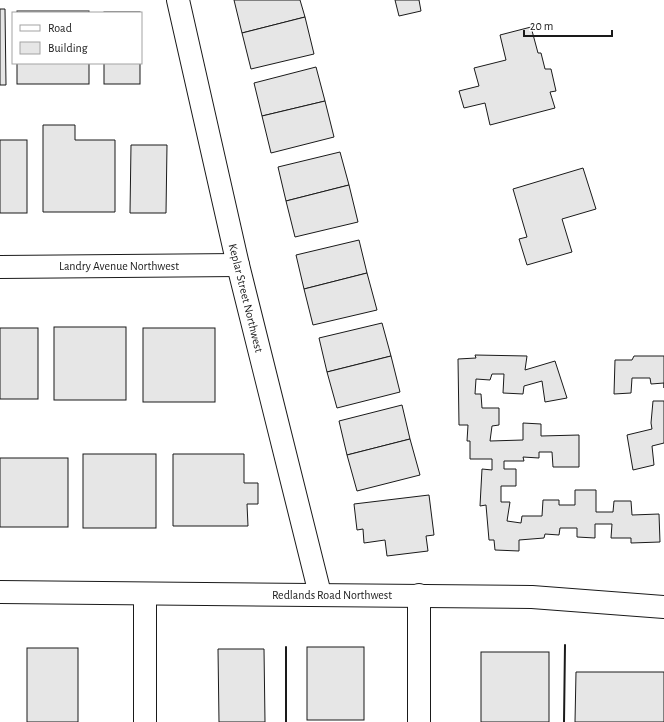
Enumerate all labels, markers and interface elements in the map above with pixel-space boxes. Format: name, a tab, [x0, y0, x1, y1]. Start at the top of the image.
legend	[12, 12, 142, 64]
scale bar	[524, 12, 612, 38]
text: 20 m	[530, 20, 553, 32]
text: Road	[48, 22, 72, 34]
text: Building	[48, 42, 88, 54]
street label: Keplar Street Northwest	[227, 242, 265, 354]
street label: Landry Avenue Northwest	[59, 260, 179, 273]
street label: Redlands Road Northwest	[272, 589, 392, 601]

